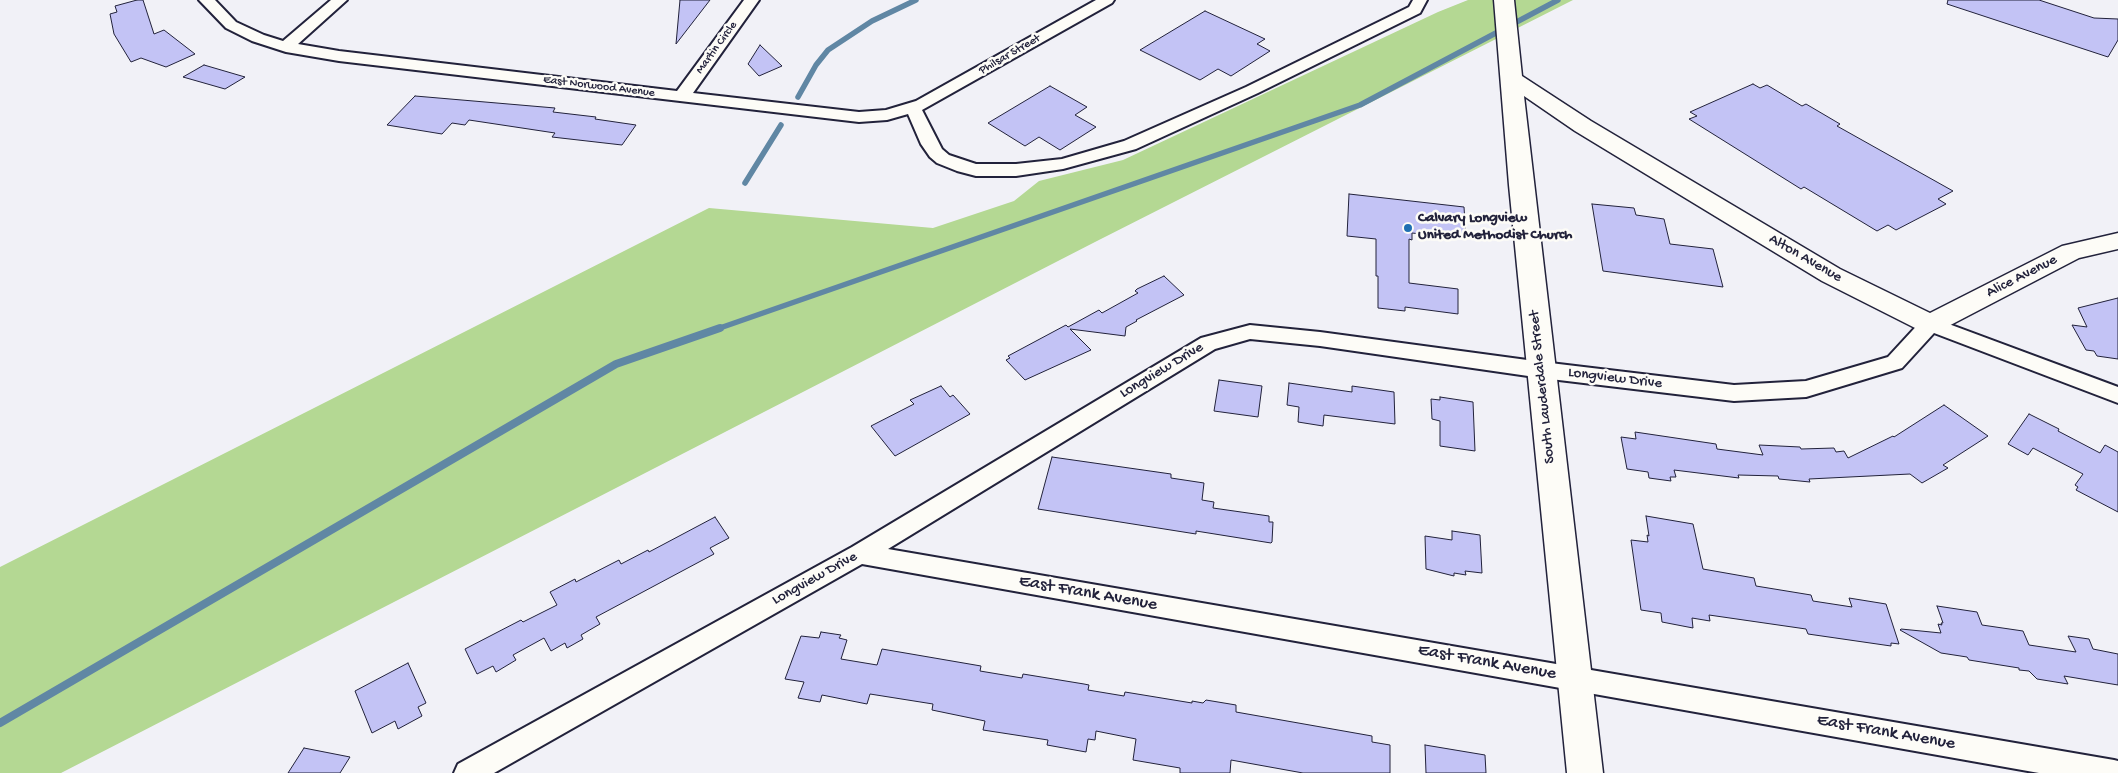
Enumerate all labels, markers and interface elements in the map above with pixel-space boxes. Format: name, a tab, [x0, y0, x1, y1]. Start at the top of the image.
street label: Martin Circle	[693, 19, 741, 77]
street label: Philsar Street	[977, 32, 1043, 78]
street label: East Norwood Avenue	[542, 73, 656, 101]
place label: Calvary Longview United Methodist Church	[1418, 210, 1572, 245]
marker: Calvary Longview United Methodist Church	[1402, 222, 1414, 234]
street label: Alton Avenue	[1765, 231, 1845, 287]
street label: Alice Avenue	[1984, 252, 2060, 302]
street label: South Lauderdale Street	[1526, 310, 1560, 464]
street label: Longview Drive	[1117, 339, 1207, 403]
street label: Longview Drive	[1567, 364, 1663, 394]
street label: Longview Drive	[769, 548, 861, 610]
street label: East Frank Avenue	[1017, 571, 1159, 617]
street label: East Frank Avenue	[1416, 640, 1558, 686]
street label: East Frank Avenue	[1815, 710, 1957, 756]

